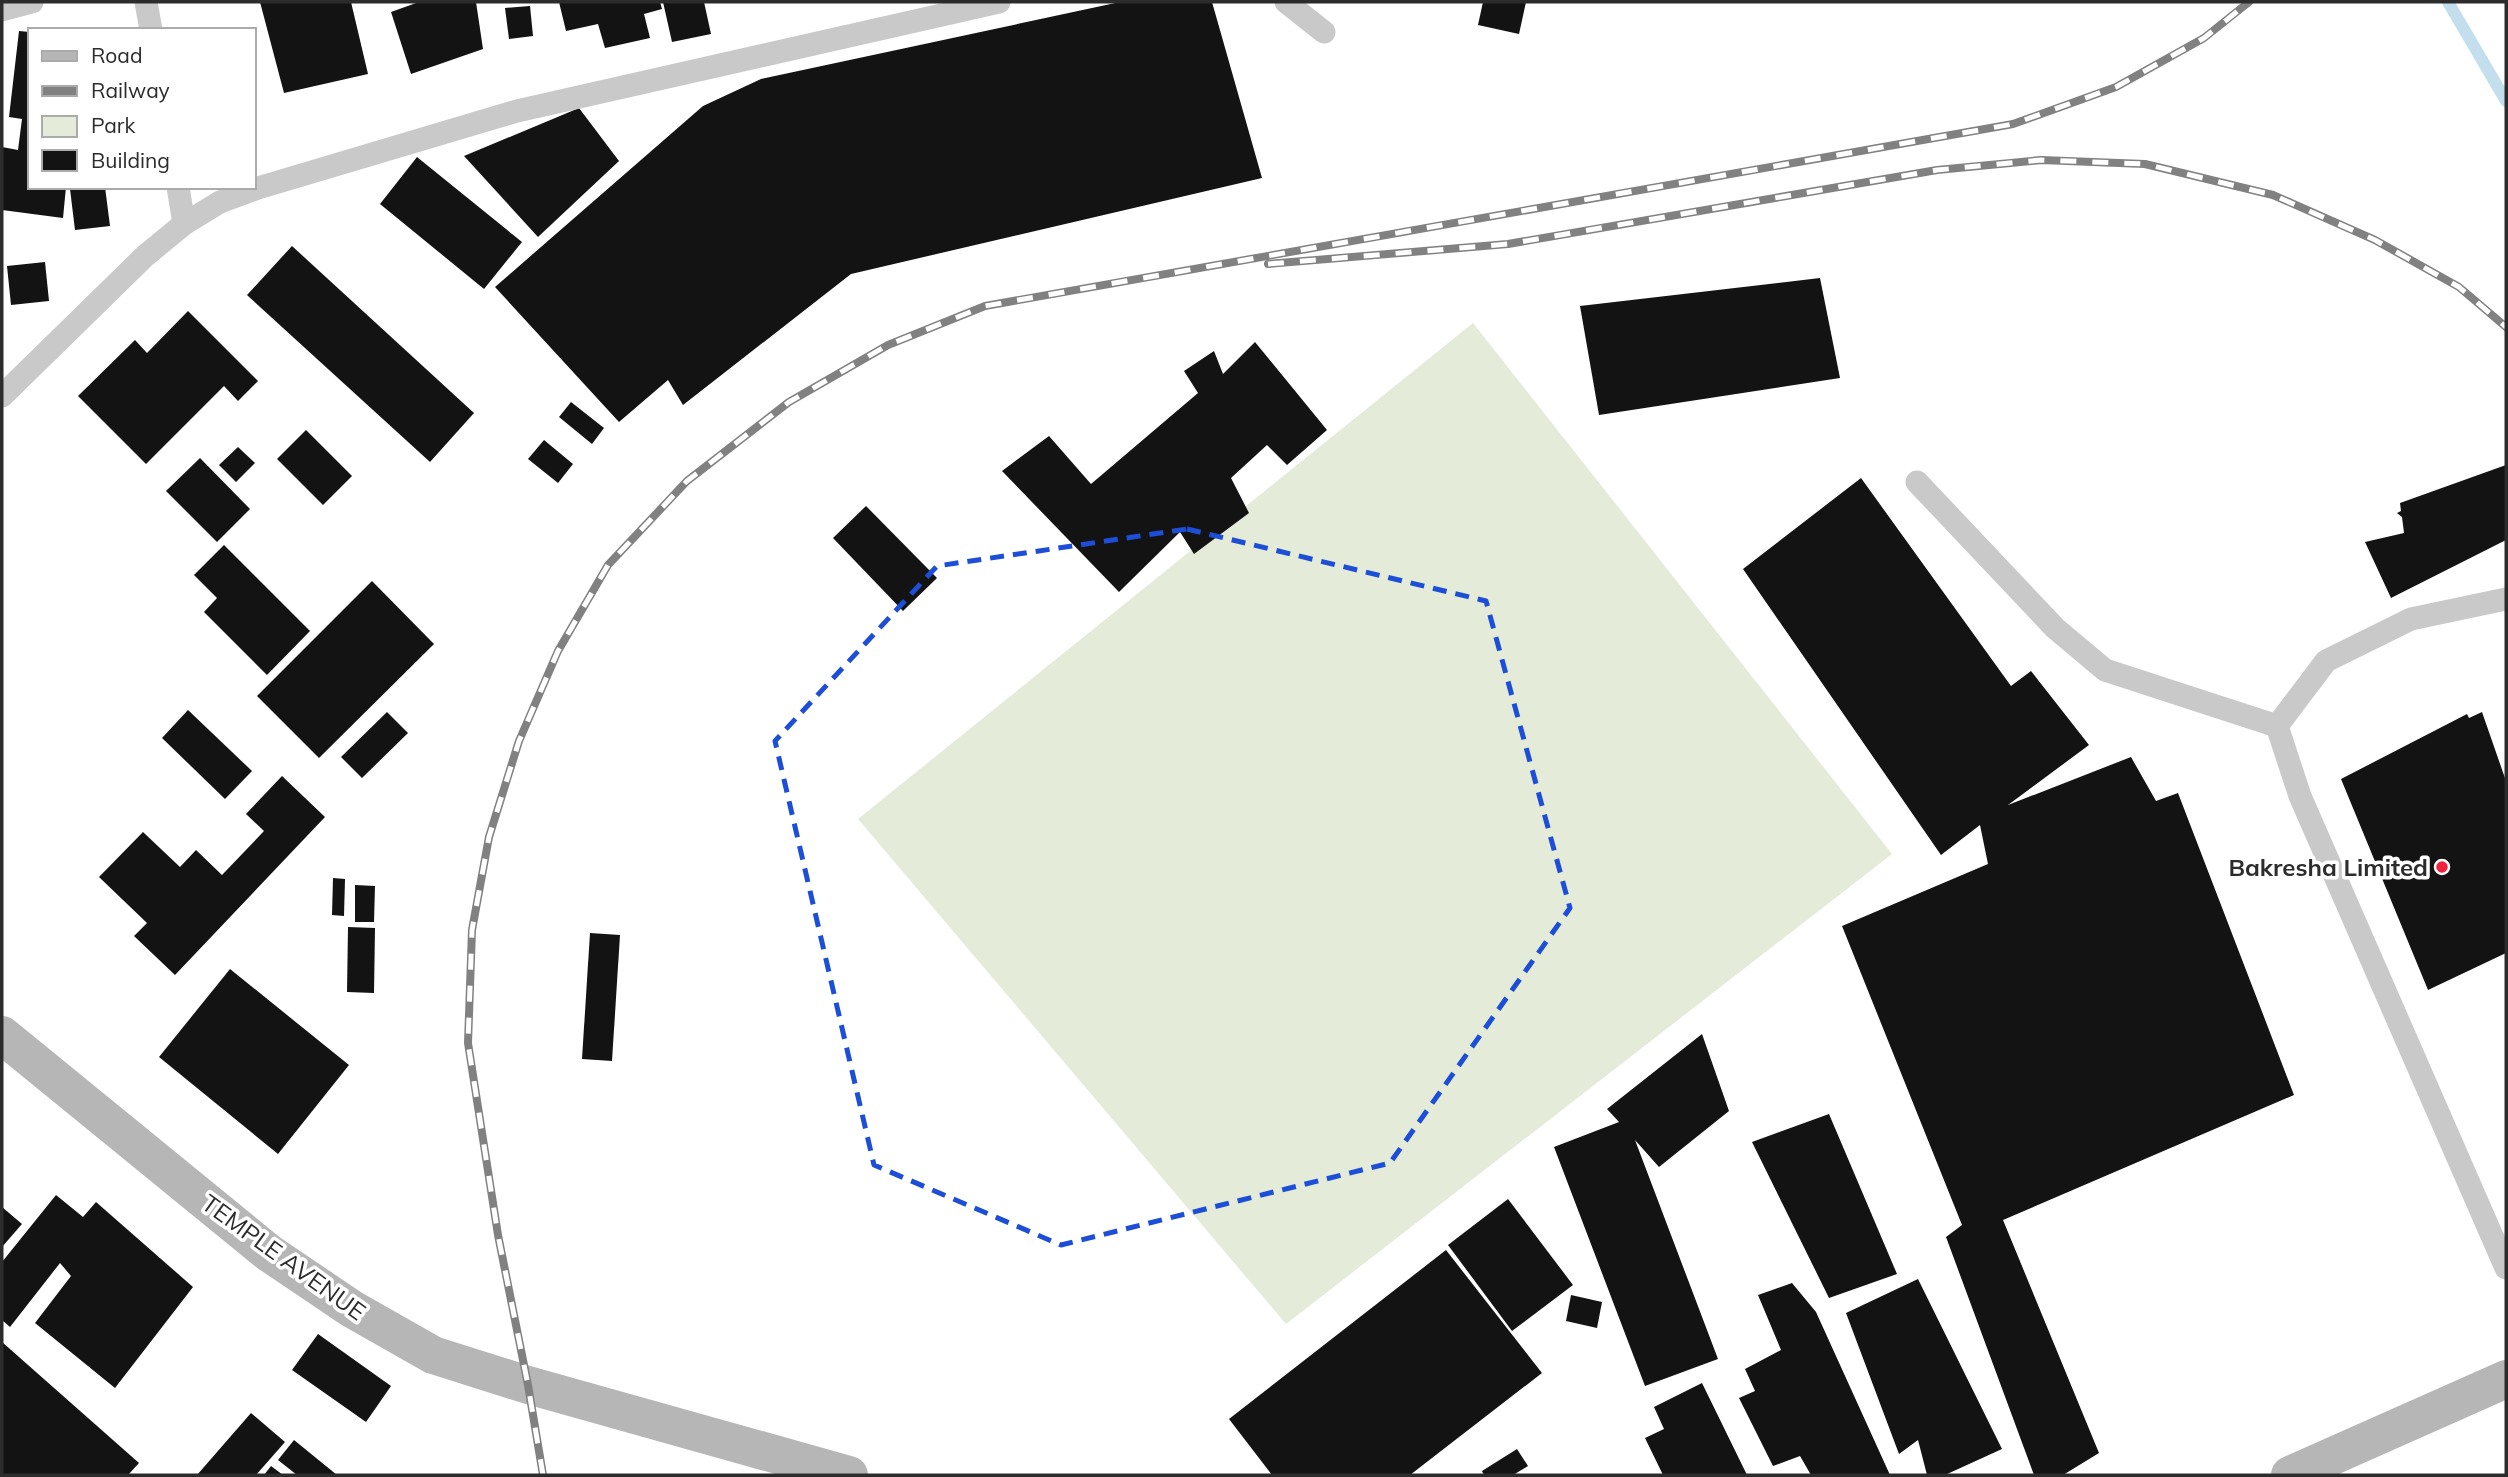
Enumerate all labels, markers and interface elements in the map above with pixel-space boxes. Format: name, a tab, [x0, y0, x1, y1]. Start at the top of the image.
legend	[28, 28, 256, 189]
text: Road	[91, 42, 142, 68]
text: Railway	[91, 77, 170, 103]
text: Park	[91, 112, 135, 138]
text: Building	[91, 147, 170, 173]
place label: Bakresha Limited	[2228, 852, 2428, 882]
marker: Bakresha Limited	[2434, 859, 2450, 875]
street label: TEMPLE AVENUE	[196, 1188, 372, 1326]

